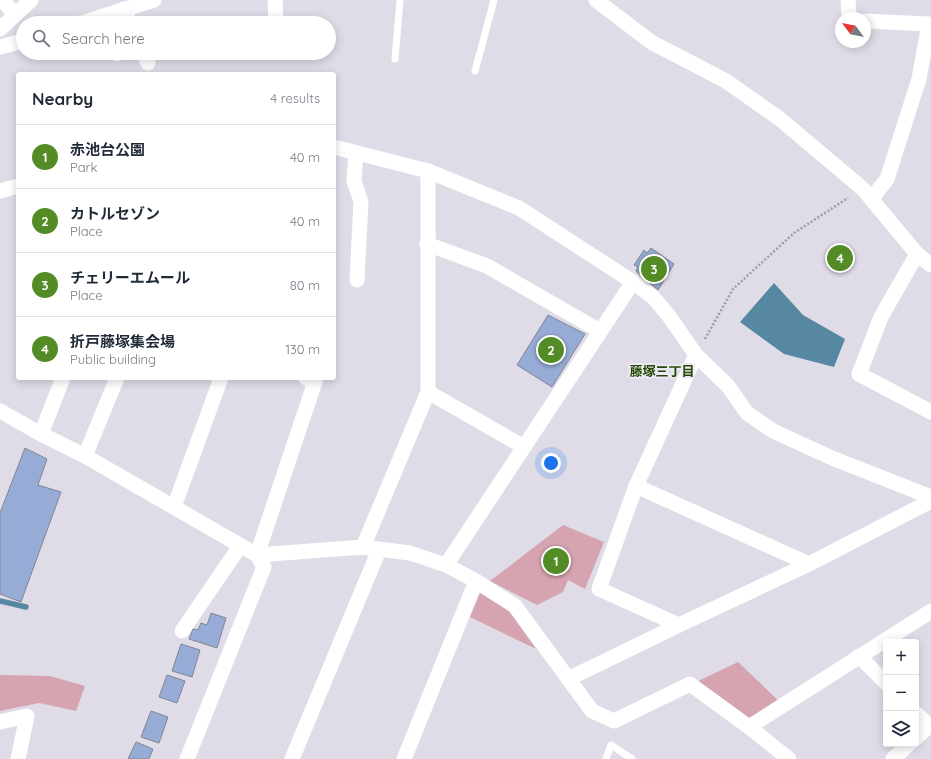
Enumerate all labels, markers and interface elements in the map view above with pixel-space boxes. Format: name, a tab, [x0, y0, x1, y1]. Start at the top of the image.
north arrow	[835, 12, 871, 48]
search box	[16, 16, 336, 60]
icon: search	[30, 27, 52, 49]
text: Search here	[62, 29, 145, 48]
text: Nearby	[32, 88, 93, 109]
text: 4 results	[270, 90, 320, 106]
text: 赤池台公園	[70, 140, 145, 159]
text: 1	[42, 149, 48, 165]
text: 40 m	[290, 149, 320, 165]
text: Park	[70, 159, 98, 175]
text: カトルセゾン	[70, 204, 160, 223]
text: 2	[41, 213, 49, 229]
text: 40 m	[290, 213, 320, 229]
text: Place	[70, 223, 103, 239]
pin: 4	[827, 243, 853, 273]
pin: 3	[641, 254, 667, 284]
text: チェリーエムール	[70, 268, 190, 287]
text: 3	[42, 277, 48, 293]
text: 80 m	[290, 277, 320, 293]
text: Place	[70, 287, 103, 303]
text: 折戸藤塚集会場	[70, 332, 175, 351]
pin: 2	[538, 335, 564, 365]
text: 4	[41, 341, 49, 357]
text: 130 m	[285, 341, 320, 357]
text: Public building	[70, 351, 156, 367]
district label: 藤塚三丁目	[629, 363, 695, 379]
your location	[541, 453, 561, 473]
pin: 1	[543, 546, 569, 576]
map controls	[883, 639, 919, 747]
button: +	[883, 639, 919, 675]
button: −	[883, 675, 919, 711]
button: layers	[883, 711, 919, 747]

